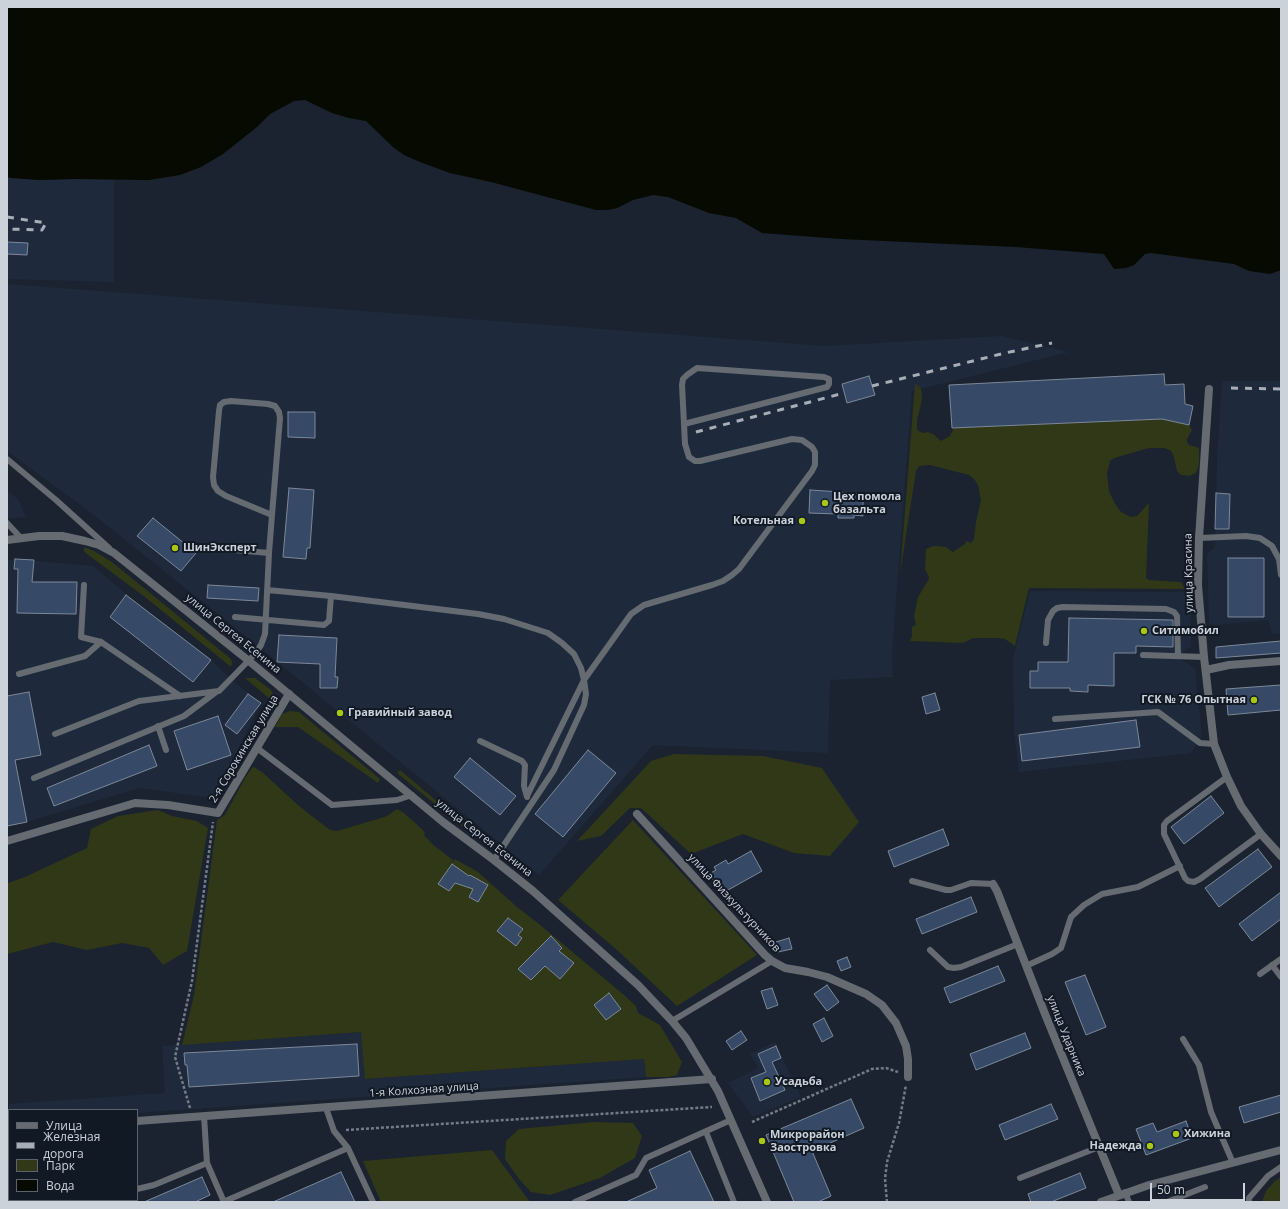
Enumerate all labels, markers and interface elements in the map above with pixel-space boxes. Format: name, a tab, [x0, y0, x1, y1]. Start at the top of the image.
place label: Цех помола базальта	[833, 490, 901, 516]
marker: Цех помола базальта	[820, 498, 830, 508]
place label: Котельная	[733, 514, 794, 528]
marker: Котельная	[797, 516, 807, 526]
street label: улица Красина	[1182, 533, 1196, 613]
place label: ШинЭксперт	[183, 541, 257, 555]
marker: ШинЭксперт	[170, 543, 180, 553]
street label: улица Сергея Есенина	[183, 591, 283, 677]
place label: Ситимобил	[1152, 624, 1219, 638]
marker: Ситимобил	[1139, 626, 1149, 636]
street label: 2-я Сорокинская улица	[207, 693, 281, 805]
place label: ГСК № 76 Опытная	[1141, 693, 1246, 707]
marker: ГСК № 76 Опытная	[1249, 695, 1259, 705]
place label: Гравийный завод	[348, 706, 452, 720]
marker: Гравийный завод	[335, 708, 345, 718]
street label: улица Сергея Есенина	[433, 796, 535, 880]
street label: улица Физкультурников	[685, 851, 783, 955]
street label: улица Ударника	[1044, 993, 1088, 1079]
place label: Усадьба	[775, 1075, 822, 1089]
marker: Усадьба	[762, 1077, 772, 1087]
street label: 1-я Колхозная улица	[369, 1080, 479, 1100]
legend	[8, 1109, 138, 1201]
text: Улица	[46, 1117, 82, 1134]
place label: Хижина	[1184, 1127, 1231, 1141]
text: Железная дорога	[43, 1128, 100, 1162]
place label: Микрорайон Заостровка	[770, 1128, 844, 1154]
marker: Хижина	[1171, 1129, 1181, 1139]
marker: Микрорайон Заостровка	[757, 1136, 767, 1146]
place label: Надежда	[1090, 1139, 1142, 1153]
marker: Надежда	[1145, 1141, 1155, 1151]
text: Парк	[46, 1157, 75, 1174]
scale bar	[1152, 1175, 1247, 1201]
text: Вода	[46, 1177, 75, 1194]
text: 50 m	[1157, 1181, 1185, 1198]

